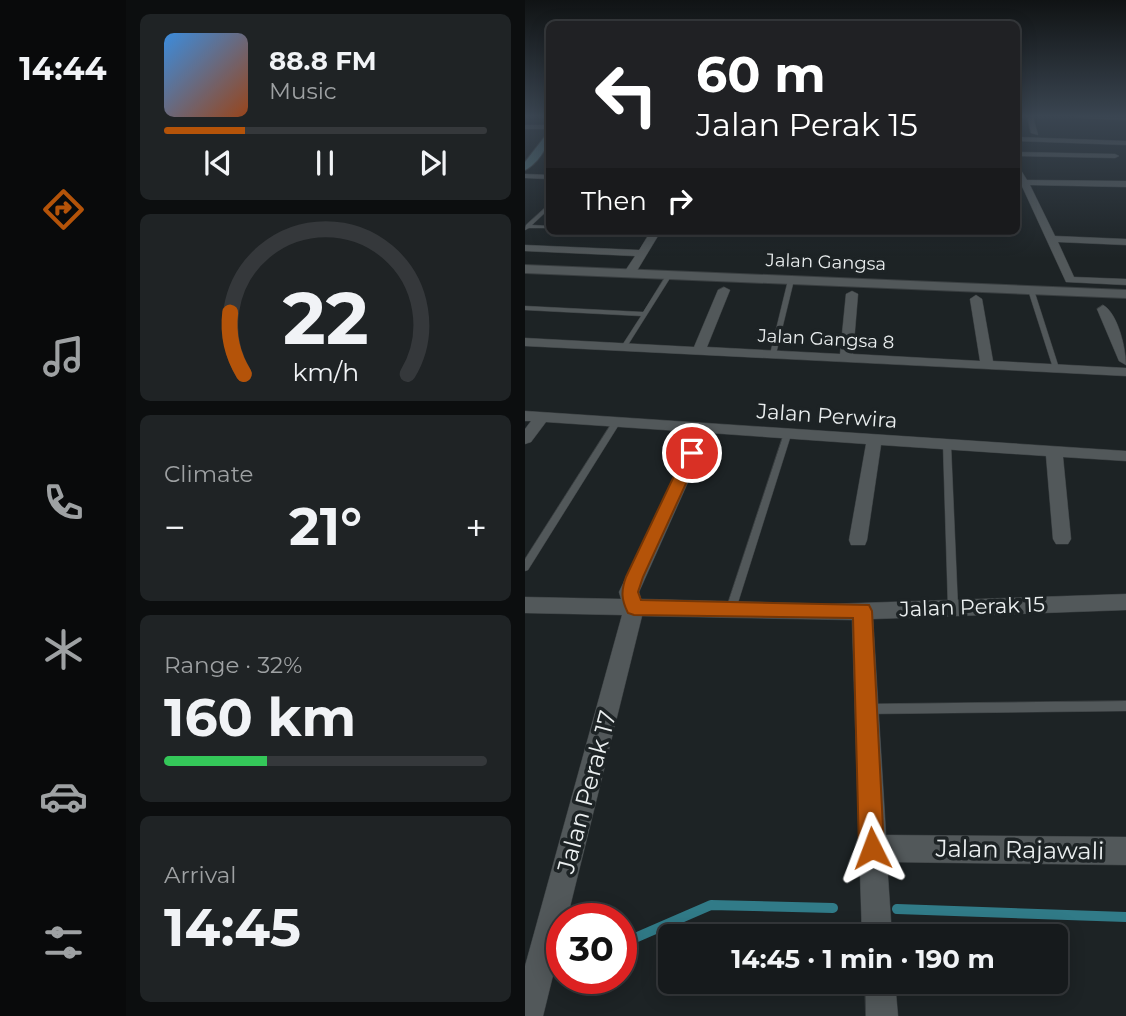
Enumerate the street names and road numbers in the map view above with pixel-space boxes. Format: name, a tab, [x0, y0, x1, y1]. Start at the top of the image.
street label: Jalan Gangsa	[764, 249, 887, 275]
street label: Jalan Gangsa 8	[756, 324, 895, 354]
street label: Jalan Perwira	[755, 398, 898, 433]
street label: Jalan Perak 15	[898, 591, 1045, 622]
street label: Jalan Perak 17	[551, 707, 622, 877]
street label: Jalan Rajawali	[934, 834, 1105, 865]

